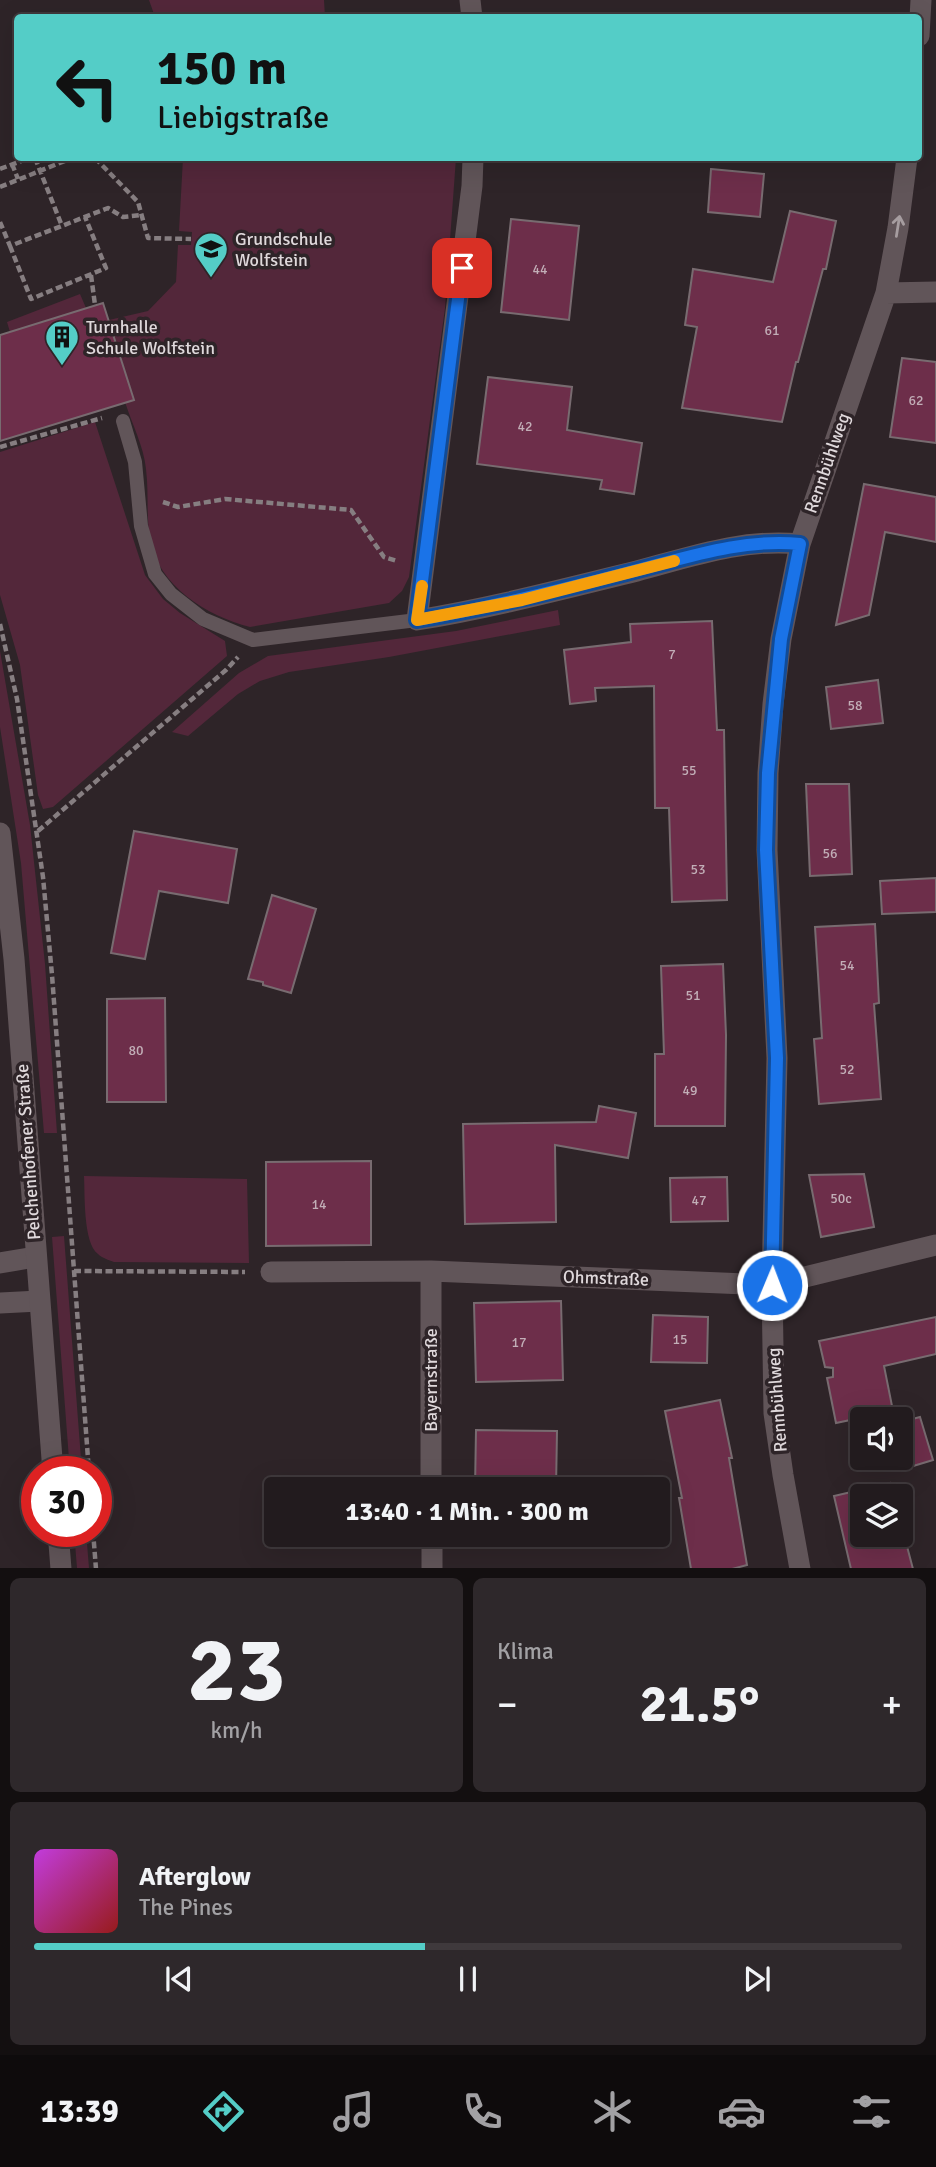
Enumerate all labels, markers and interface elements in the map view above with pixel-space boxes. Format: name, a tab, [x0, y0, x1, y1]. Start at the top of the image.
text: 150 m	[157, 38, 287, 98]
icon: left	[42, 42, 133, 133]
text: Liebigstraße	[157, 98, 329, 137]
one-way arrow	[892, 215, 905, 238]
place label: Grundschule Wolfstein	[235, 228, 333, 271]
school or university icon: Grundschule Wolfstein	[192, 230, 230, 279]
pin	[432, 238, 492, 298]
icon: arrive	[443, 249, 481, 287]
house number: 44	[532, 261, 548, 278]
place label: Turnhalle Schule Wolfstein	[86, 316, 215, 359]
building icon: Turnhalle Schule Wolfstein	[43, 318, 81, 367]
house number: 61	[764, 322, 780, 339]
house number: 62	[908, 392, 924, 409]
street label: Rennbühlweg	[800, 410, 854, 516]
house number: 42	[517, 418, 533, 435]
house number: 7	[668, 646, 676, 663]
house number: 58	[847, 697, 863, 714]
house number: 55	[681, 762, 697, 779]
house number: 56	[822, 845, 838, 862]
house number: 53	[690, 861, 706, 878]
house number: 54	[839, 957, 855, 974]
house number: 51	[685, 987, 701, 1004]
house number: 80	[128, 1042, 144, 1059]
house number: 52	[839, 1061, 855, 1078]
street label: Pelchenhofener Straße	[11, 1063, 45, 1241]
house number: 49	[682, 1082, 698, 1099]
house number: 50c	[830, 1190, 852, 1207]
house number: 47	[691, 1192, 707, 1209]
house number: 14	[311, 1196, 327, 1213]
position arrow	[735, 1248, 809, 1322]
street label: Ohmstraße	[563, 1266, 649, 1290]
street label: Bayernstraße	[420, 1328, 442, 1432]
house number: 15	[672, 1331, 688, 1348]
house number: 17	[511, 1334, 527, 1351]
street label: Rennbühlweg	[762, 1347, 792, 1453]
map controls	[850, 1407, 913, 1547]
button: sound	[850, 1407, 913, 1470]
speed limit sign: 30	[21, 1456, 112, 1547]
button: layers	[850, 1484, 913, 1547]
text: 13:40 · 1 Min. · 300 m	[345, 1496, 589, 1528]
text: 23	[187, 1614, 286, 1727]
text: Klima	[497, 1637, 554, 1666]
text: 21.5°	[640, 1672, 759, 1736]
text: −	[497, 1681, 518, 1728]
text: +	[881, 1681, 902, 1728]
text: km/h	[210, 1716, 263, 1745]
text: Afterglow	[139, 1861, 251, 1893]
text: The Pines	[139, 1893, 233, 1922]
icon: previous	[160, 1960, 198, 1998]
icon: pause	[449, 1960, 487, 1998]
icon: next	[738, 1960, 776, 1998]
icon: directions	[199, 2087, 248, 2136]
icon: music	[329, 2087, 378, 2136]
icon: phone	[458, 2087, 507, 2136]
icon: climate	[588, 2087, 637, 2136]
icon: car	[717, 2087, 766, 2136]
icon: filters	[847, 2087, 896, 2136]
text: 13:39	[40, 2092, 119, 2131]

